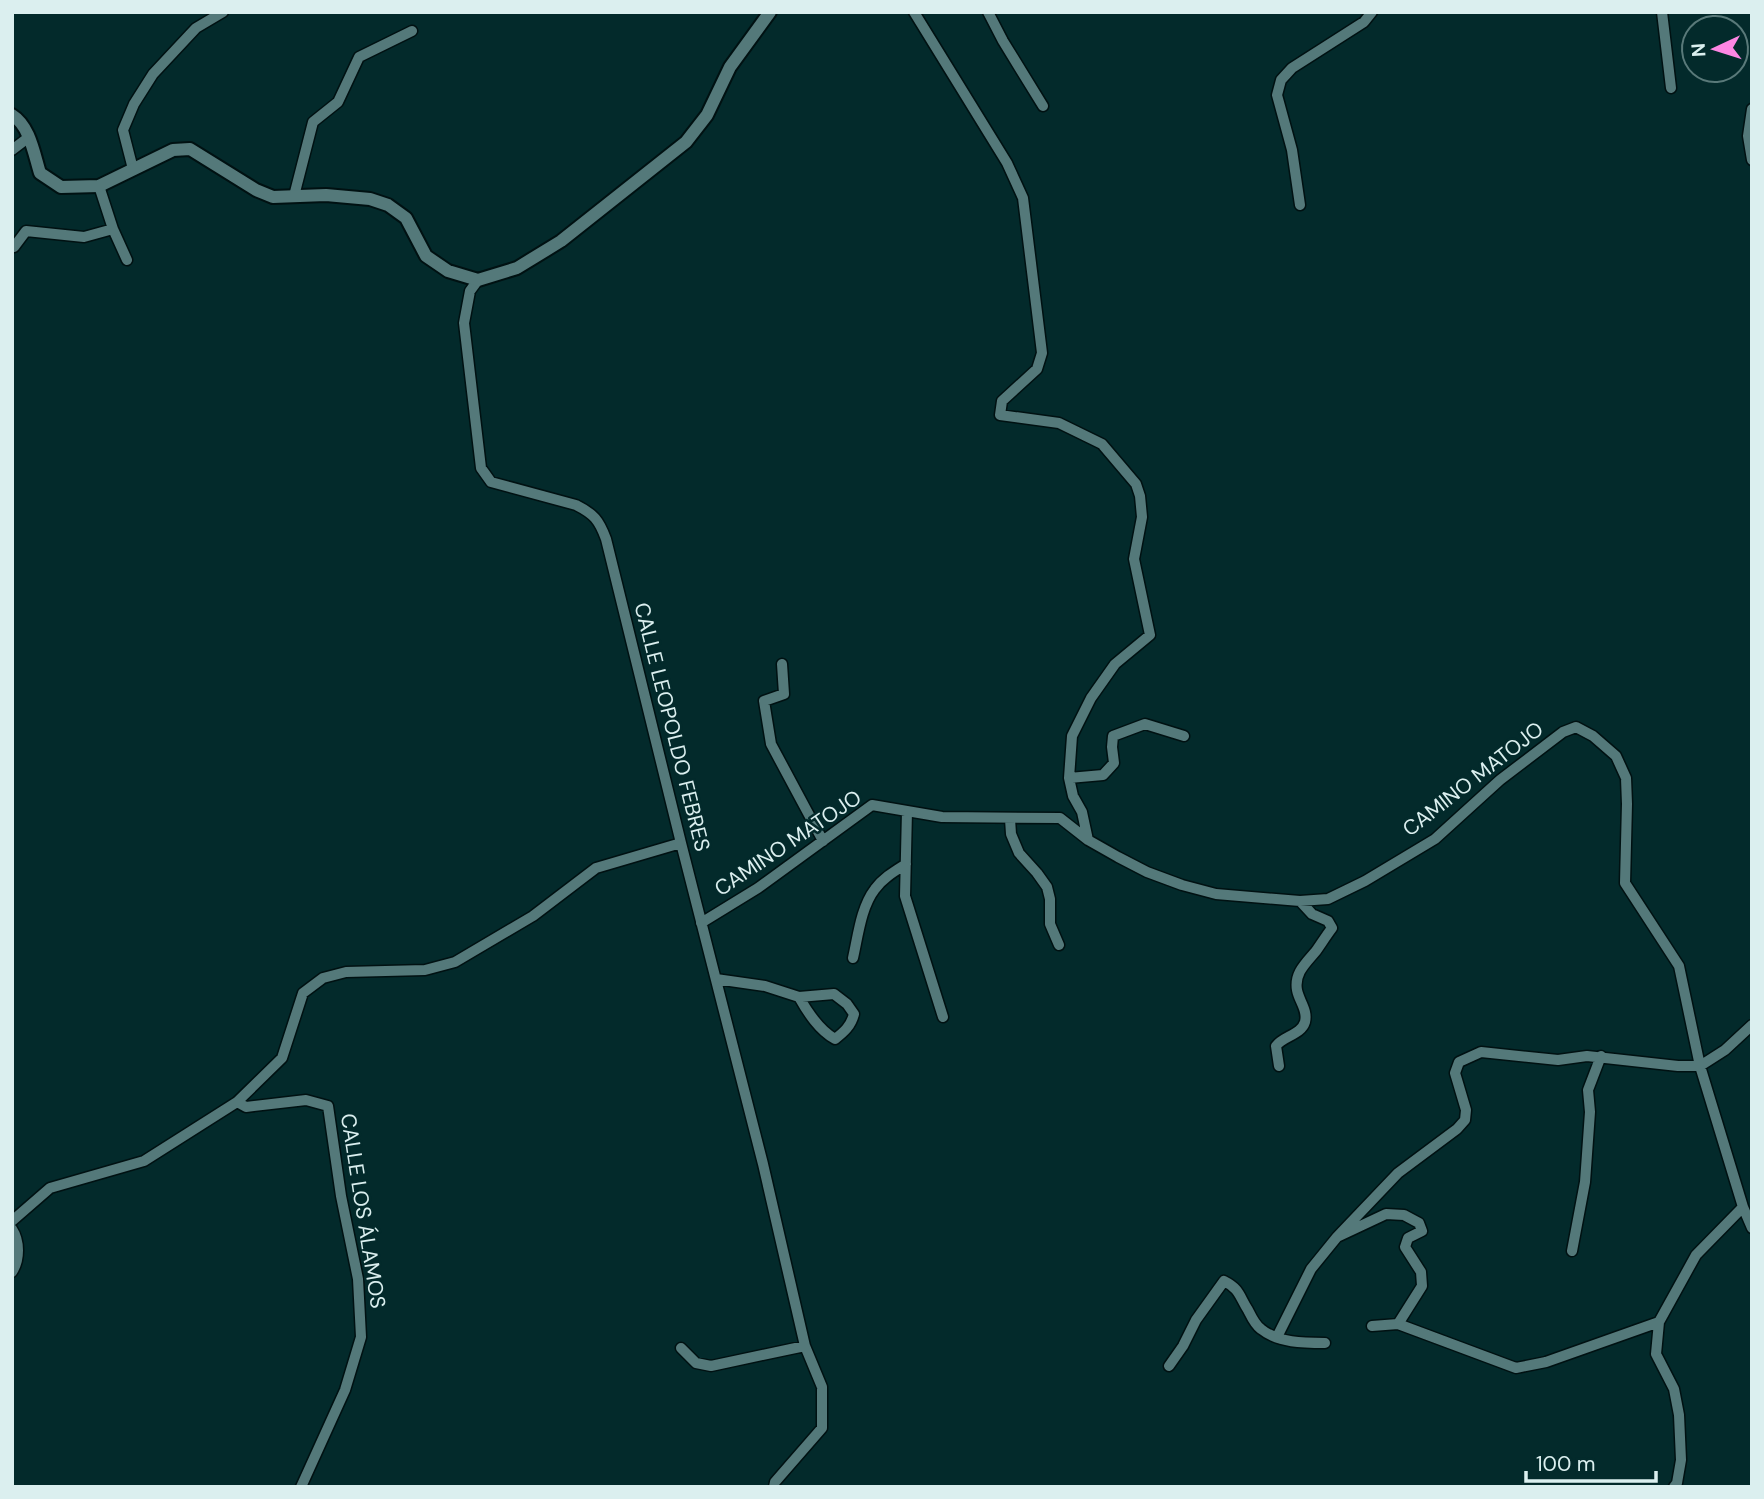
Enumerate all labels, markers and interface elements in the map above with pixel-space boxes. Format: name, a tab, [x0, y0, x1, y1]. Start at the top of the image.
north arrow	[1680, 14, 1750, 84]
text: N	[1686, 42, 1711, 58]
street label: CALLE LEOPOLDO FEBRES	[628, 600, 716, 854]
street label: CAMINO MATOJO	[1397, 715, 1549, 843]
street label: CAMINO MATOJO	[709, 783, 867, 903]
street label: CALLE LOS ÁLAMOS	[334, 1112, 392, 1310]
scale bar	[1526, 1440, 1656, 1484]
text: 100 m	[1536, 1450, 1596, 1478]

